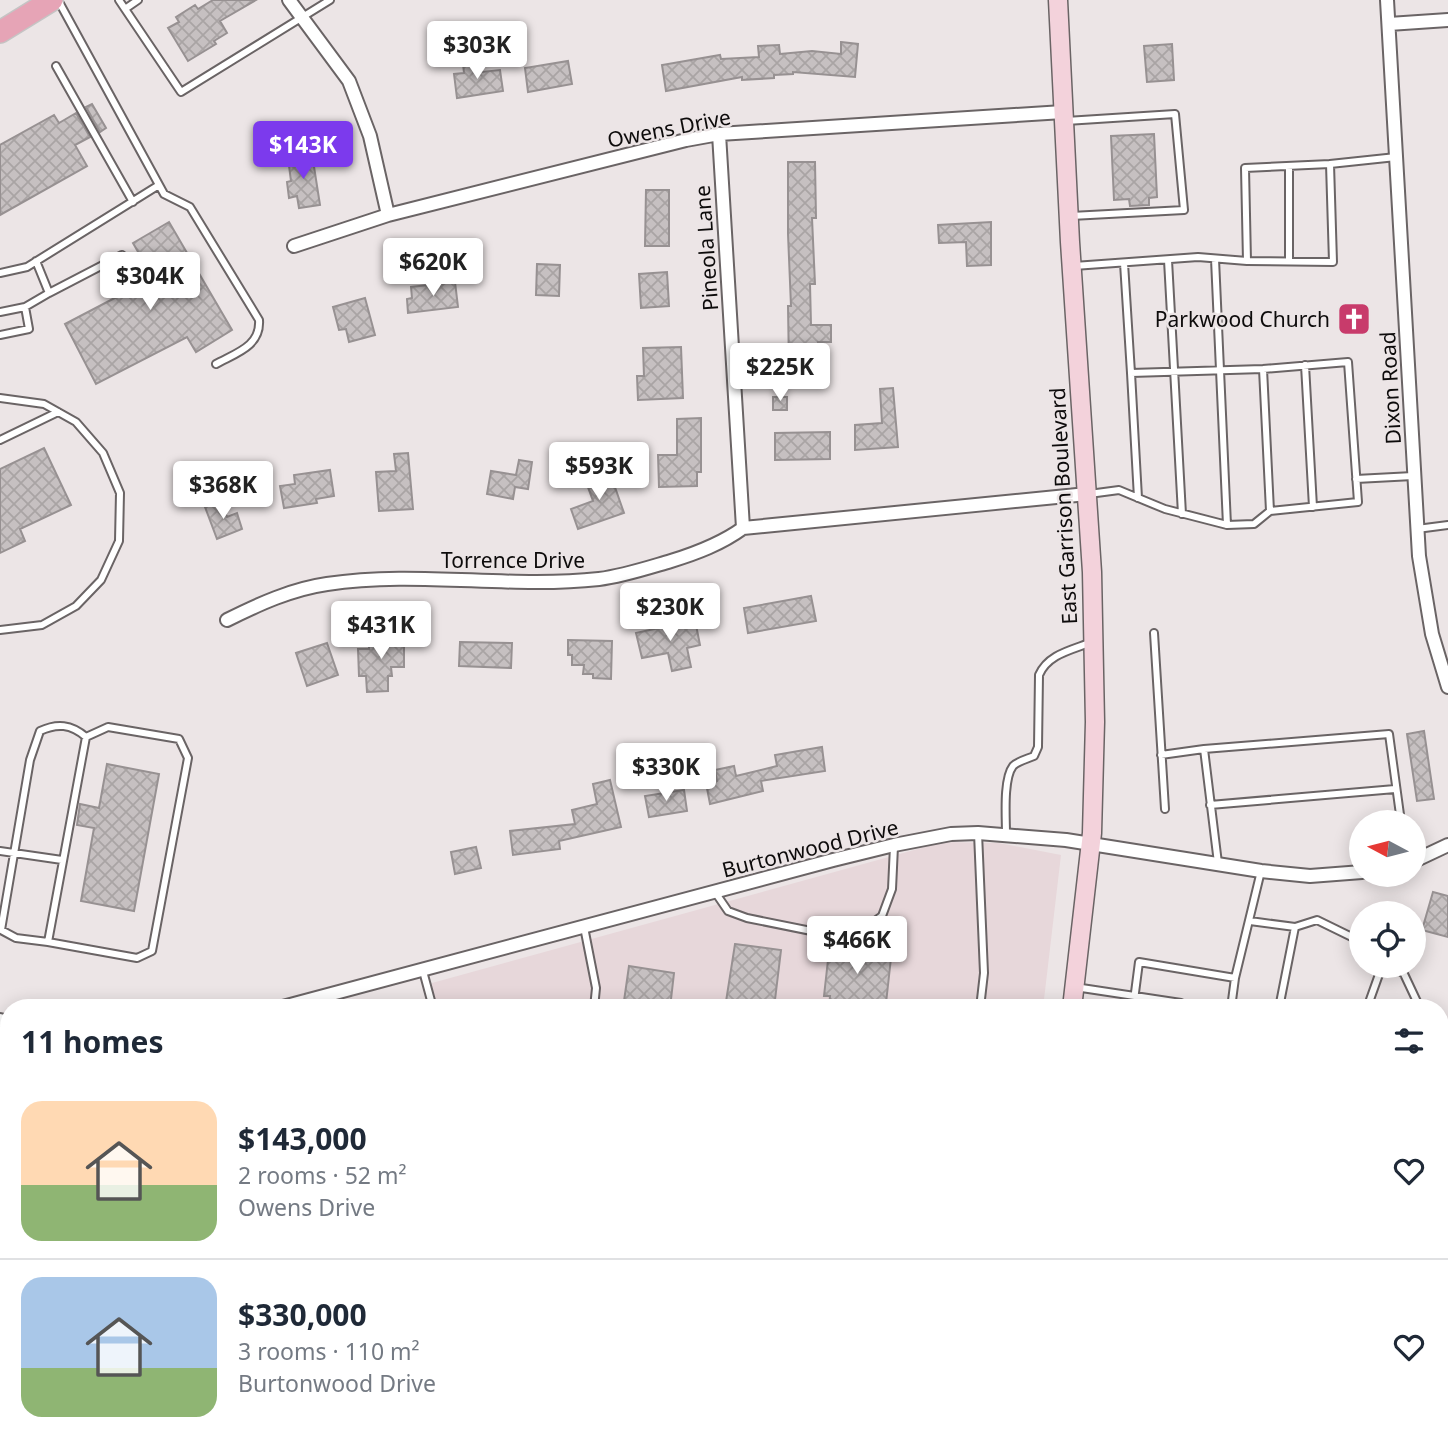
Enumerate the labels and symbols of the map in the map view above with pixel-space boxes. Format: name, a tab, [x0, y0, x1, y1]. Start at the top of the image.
pin: $303K	[428, 22, 526, 81]
street label: Owens Drive	[605, 102, 733, 154]
pin: $143K	[254, 122, 352, 181]
street label: Pineola Lane	[688, 184, 724, 312]
pin: $620K	[384, 238, 482, 298]
pin: $304K	[101, 252, 199, 312]
church icon: Parkwood Church	[1335, 300, 1373, 338]
place label: Parkwood Church	[1155, 305, 1330, 333]
street label: Dixon Road	[1373, 331, 1407, 445]
pin: $225K	[731, 344, 829, 403]
street label: East Garrison Boulevard	[1043, 387, 1083, 625]
pin: $593K	[550, 442, 648, 502]
pin: $368K	[174, 462, 272, 521]
street label: Torrence Drive	[441, 546, 585, 574]
pin: $230K	[621, 584, 719, 643]
pin: $431K	[332, 602, 430, 661]
pin: $330K	[617, 744, 715, 803]
north arrow	[1349, 810, 1426, 887]
street label: Burtonwood Drive	[719, 813, 901, 883]
pin: $466K	[808, 916, 906, 976]

